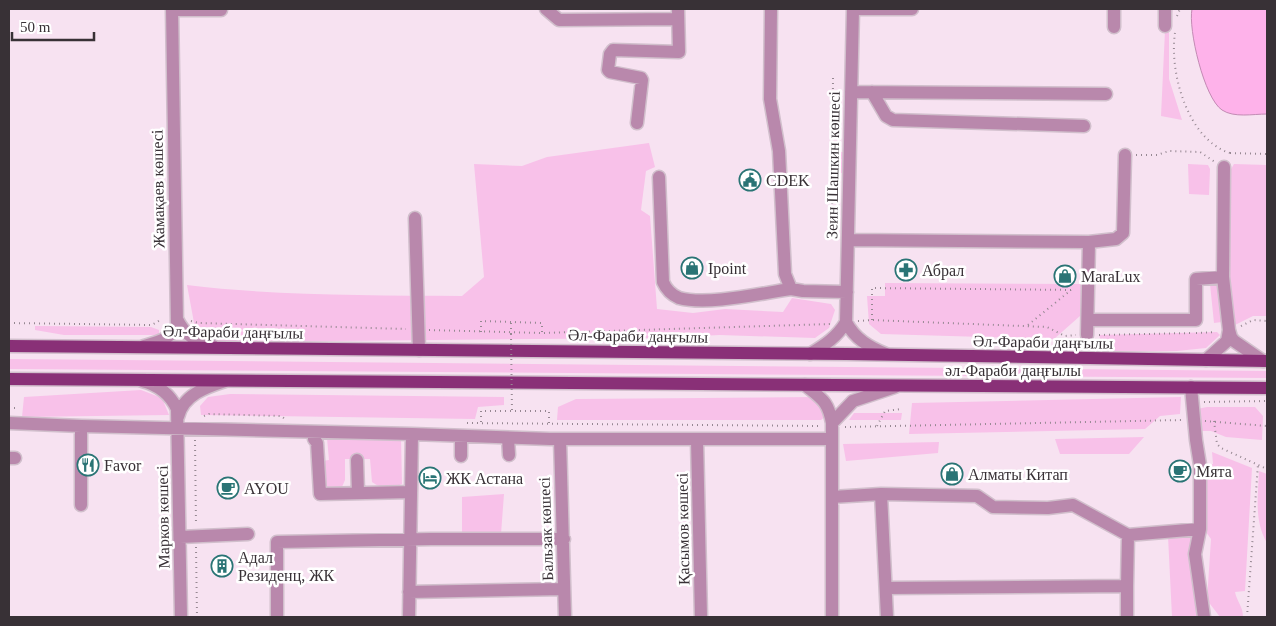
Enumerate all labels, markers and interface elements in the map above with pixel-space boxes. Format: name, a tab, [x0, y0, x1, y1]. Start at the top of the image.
scale bar	[12, 10, 95, 42]
text: 50 m	[20, 19, 51, 35]
street label: Зеин Шашкин көшесі	[823, 90, 843, 239]
street label: Жамақаев көшесі	[148, 129, 169, 249]
public building icon: CDEK	[738, 168, 762, 192]
place label: CDEK	[766, 172, 810, 189]
shop icon: Ipoint	[680, 256, 704, 280]
pharmacy icon: Абрал	[894, 258, 918, 282]
place label: Ipoint	[708, 260, 747, 278]
place label: Абрал	[922, 262, 964, 280]
shop icon: MaraLux	[1053, 264, 1077, 288]
place label: MaraLux	[1081, 268, 1141, 285]
street label: Әл-Фараби даңғылы	[163, 322, 304, 343]
street label: Әл-Фараби даңғылы	[568, 326, 709, 347]
street label: Әл-Фараби даңғылы	[973, 332, 1114, 353]
street label: әл-Фараби даңғылы	[945, 362, 1081, 380]
restaurant icon: Favor	[76, 453, 100, 477]
place label: Favor	[104, 457, 142, 474]
cafe icon: Мята	[1168, 459, 1192, 483]
shop icon: Алматы Китап	[940, 462, 964, 486]
place label: Мята	[1196, 463, 1232, 480]
street label: Марков көшесі	[154, 465, 173, 569]
hotel icon: ЖК Астана	[418, 466, 442, 490]
place label: Алматы Китап	[968, 466, 1068, 483]
place label: ЖК Астана	[446, 470, 523, 487]
street label: Қасымов көшесі	[674, 472, 693, 585]
cafe icon: AYOU	[216, 476, 240, 500]
street label: Бальзак көшесі	[536, 476, 556, 581]
place label: AYOU	[244, 480, 289, 497]
place label: Адал Резиденц, ЖК	[238, 549, 335, 585]
building icon: Адал Резиденц, ЖК	[210, 554, 234, 578]

